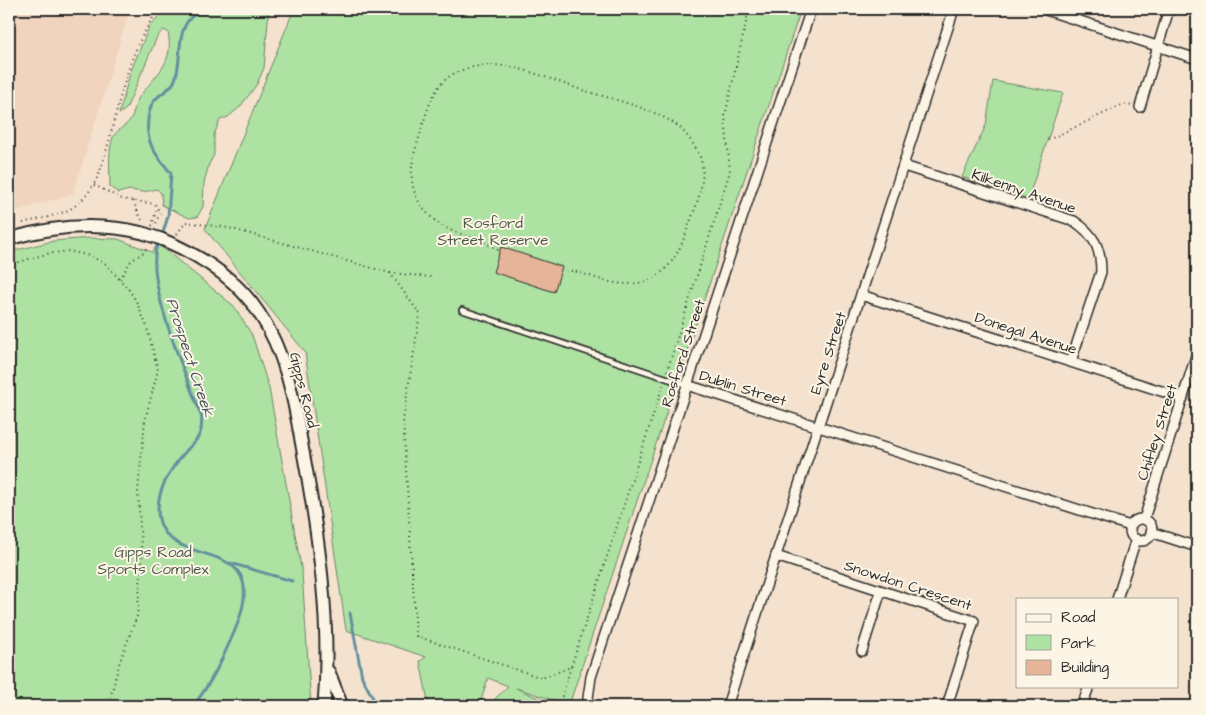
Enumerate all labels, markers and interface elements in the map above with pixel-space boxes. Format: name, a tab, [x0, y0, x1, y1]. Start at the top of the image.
street label: Kilkenny Avenue	[969, 164, 1079, 220]
park label: Rosford Street Reserve	[438, 213, 548, 251]
water label: Prospect Creek	[160, 295, 220, 421]
street label: Rosford Street	[656, 297, 711, 410]
street label: Donegal Avenue	[972, 307, 1080, 361]
street label: Eyre Street	[805, 309, 853, 397]
street label: Gipps Road	[284, 350, 323, 430]
street label: Dublin Street	[697, 365, 789, 412]
street label: Chifley Street	[1132, 381, 1184, 483]
park label: Gipps Road Sports Complex	[98, 542, 209, 580]
street label: Snowdon Crescent	[841, 555, 974, 616]
legend	[1016, 598, 1178, 688]
text: Road	[1061, 607, 1096, 628]
text: Park	[1061, 633, 1096, 654]
text: Building	[1061, 657, 1109, 679]

